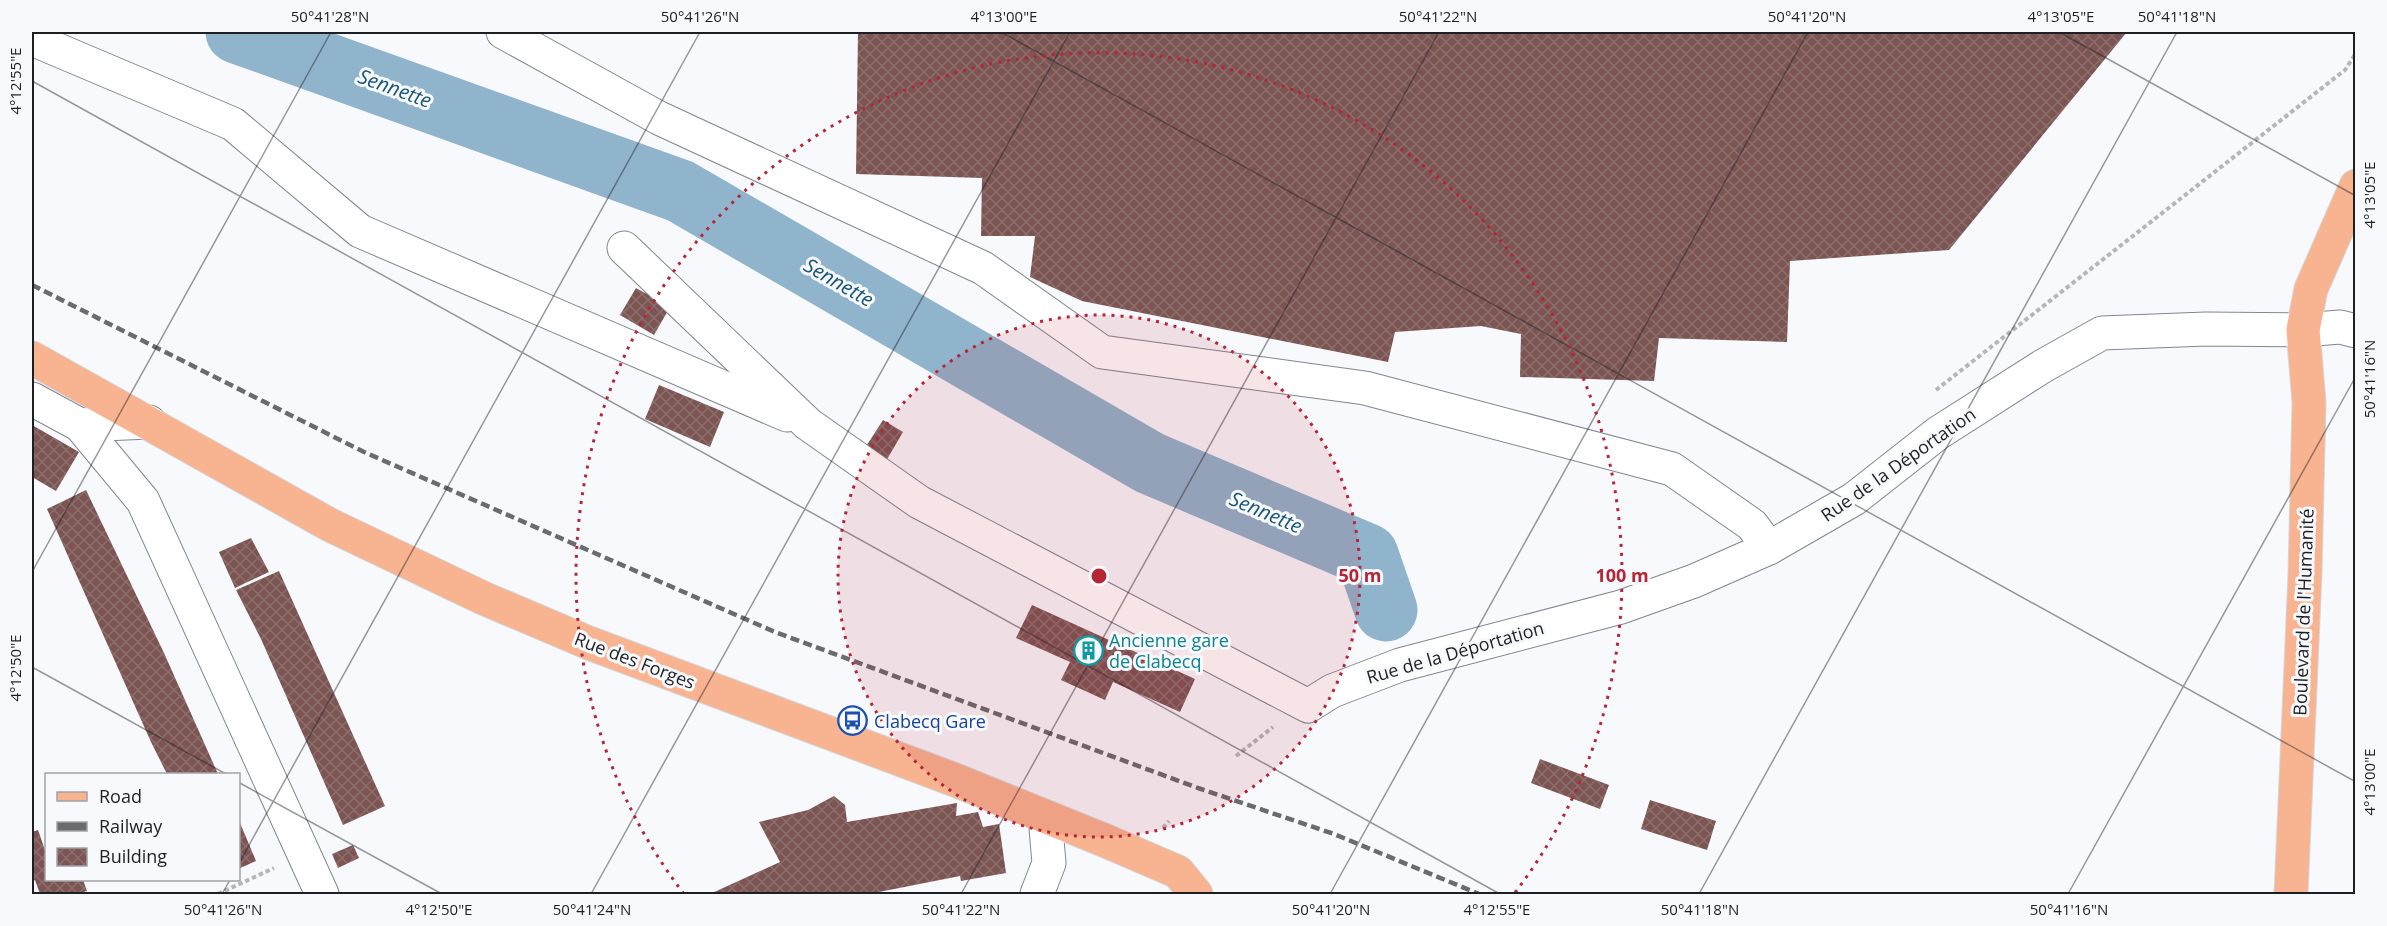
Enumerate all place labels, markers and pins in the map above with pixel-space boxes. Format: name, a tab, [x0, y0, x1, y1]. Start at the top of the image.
centre of rings	[1089, 566, 1109, 586]
place label: Ancienne gare de Clabecq	[1109, 628, 1229, 673]
building icon: Ancienne gare de Clabecq	[1072, 634, 1104, 666]
bus stop icon: Clabecq Gare	[837, 705, 869, 737]
place label: Clabecq Gare	[874, 709, 986, 733]

